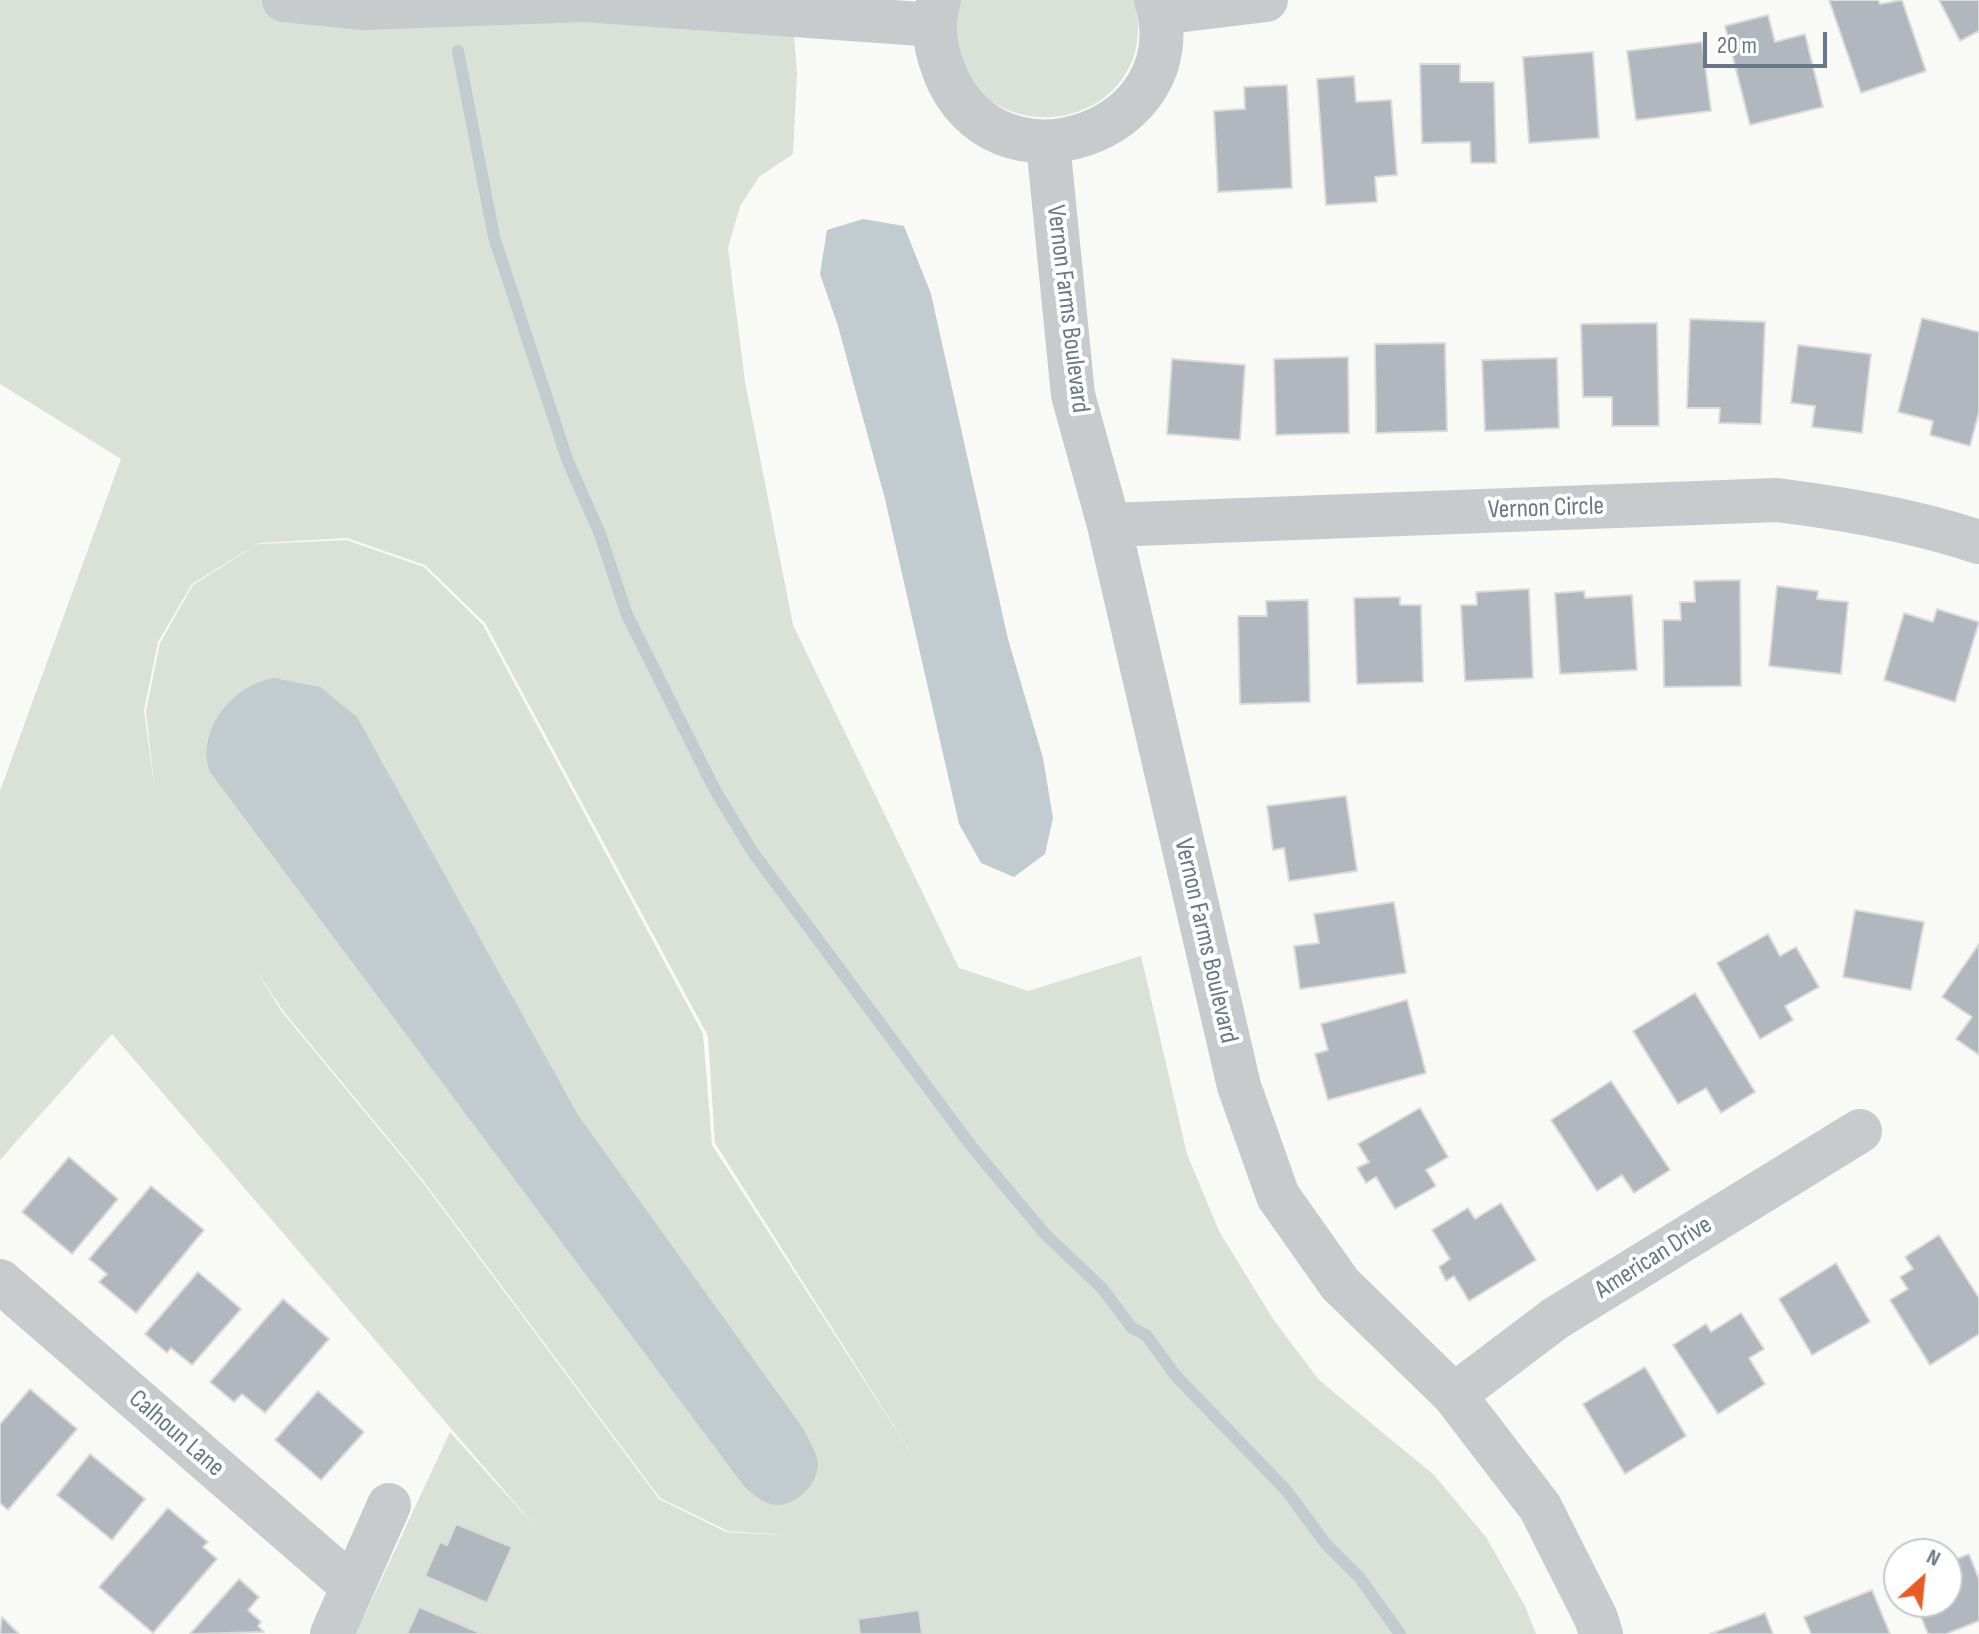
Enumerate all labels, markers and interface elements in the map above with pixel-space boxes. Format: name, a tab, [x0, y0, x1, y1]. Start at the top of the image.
scale bar	[1707, 16, 1831, 66]
text: 20 m	[1717, 31, 1757, 60]
street label: Vernon Farms Boulevard	[1039, 203, 1095, 415]
street label: Vernon Circle	[1487, 491, 1605, 527]
street label: Vernon Farms Boulevard	[1166, 836, 1244, 1046]
street label: American Drive	[1590, 1210, 1718, 1306]
street label: Calhoun Lane	[122, 1384, 230, 1484]
north arrow	[1883, 1538, 1963, 1618]
text: N	[1922, 1543, 1945, 1573]

